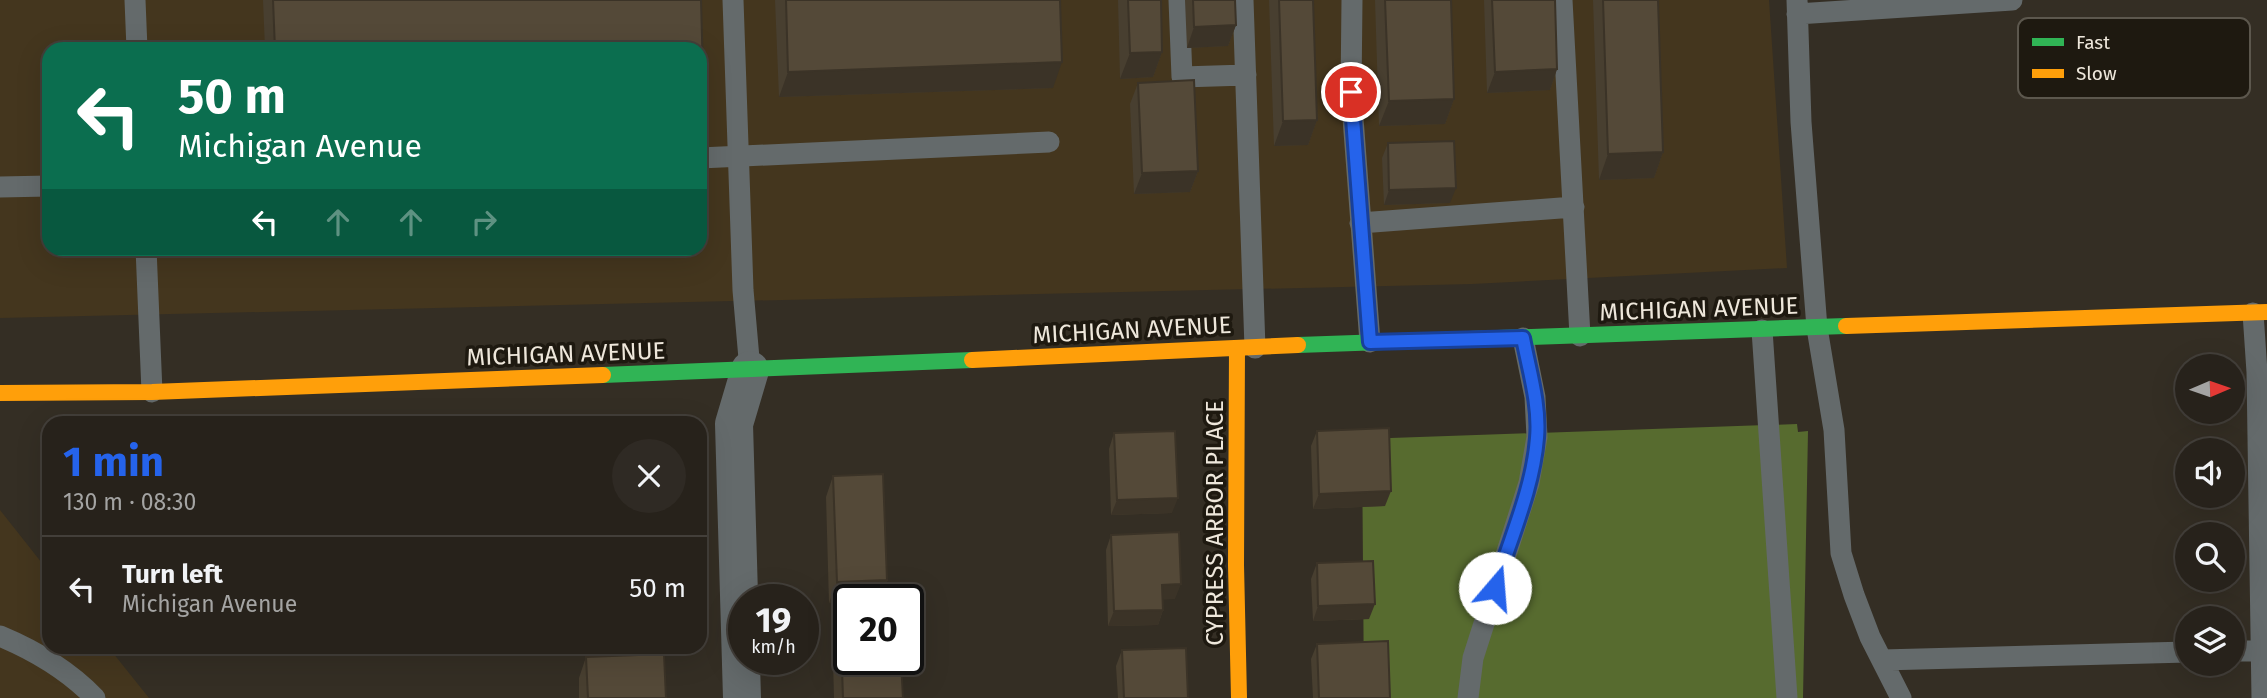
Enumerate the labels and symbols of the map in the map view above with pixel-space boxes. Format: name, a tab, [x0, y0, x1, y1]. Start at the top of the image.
legend	[2018, 18, 2250, 98]
text: Fast	[2076, 31, 2110, 54]
pin	[1321, 62, 1381, 122]
text: Slow	[2076, 62, 2117, 85]
street label: MICHIGAN AVENUE	[1599, 292, 1799, 326]
street label: MICHIGAN AVENUE	[1032, 311, 1232, 349]
street label: MICHIGAN AVENUE	[466, 337, 666, 371]
north arrow	[2175, 354, 2245, 424]
street label: CYPRESS ARBOR PLACE	[1201, 400, 1229, 646]
position arrow	[1458, 551, 1532, 625]
speed limit sign: 20	[833, 584, 924, 675]

